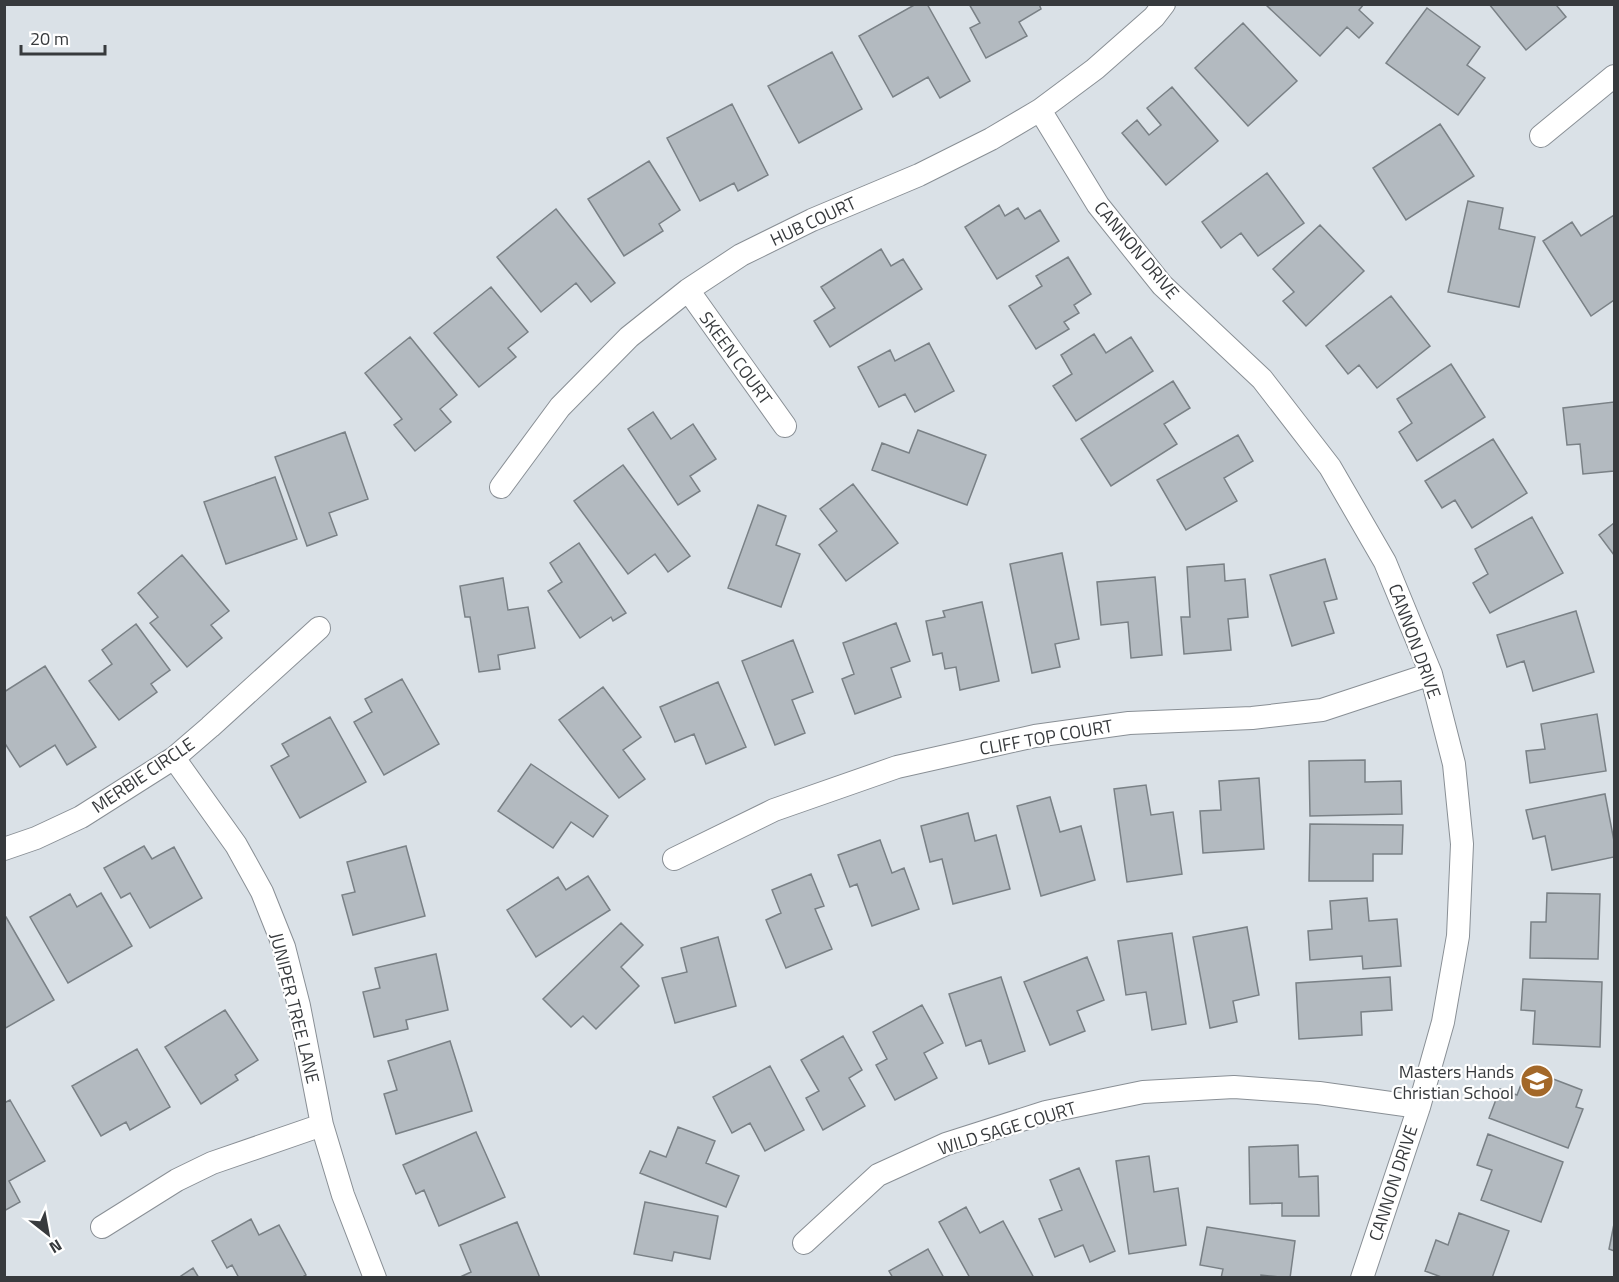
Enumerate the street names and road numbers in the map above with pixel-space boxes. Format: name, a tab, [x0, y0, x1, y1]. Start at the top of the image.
street label: HUB COURT	[765, 189, 861, 253]
street label: CANNON DRIVE	[1088, 195, 1186, 305]
street label: SKEEN COURT	[693, 306, 779, 411]
street label: CANNON DRIVE	[1382, 580, 1448, 702]
street label: CLIFF TOP COURT	[977, 712, 1115, 762]
street label: MERBIE CIRCLE	[86, 730, 200, 820]
street label: JUNIPER TREE LANE	[263, 930, 327, 1086]
street label: WILD SAGE COURT	[935, 1094, 1080, 1162]
street label: CANNON DRIVE	[1362, 1122, 1424, 1244]

